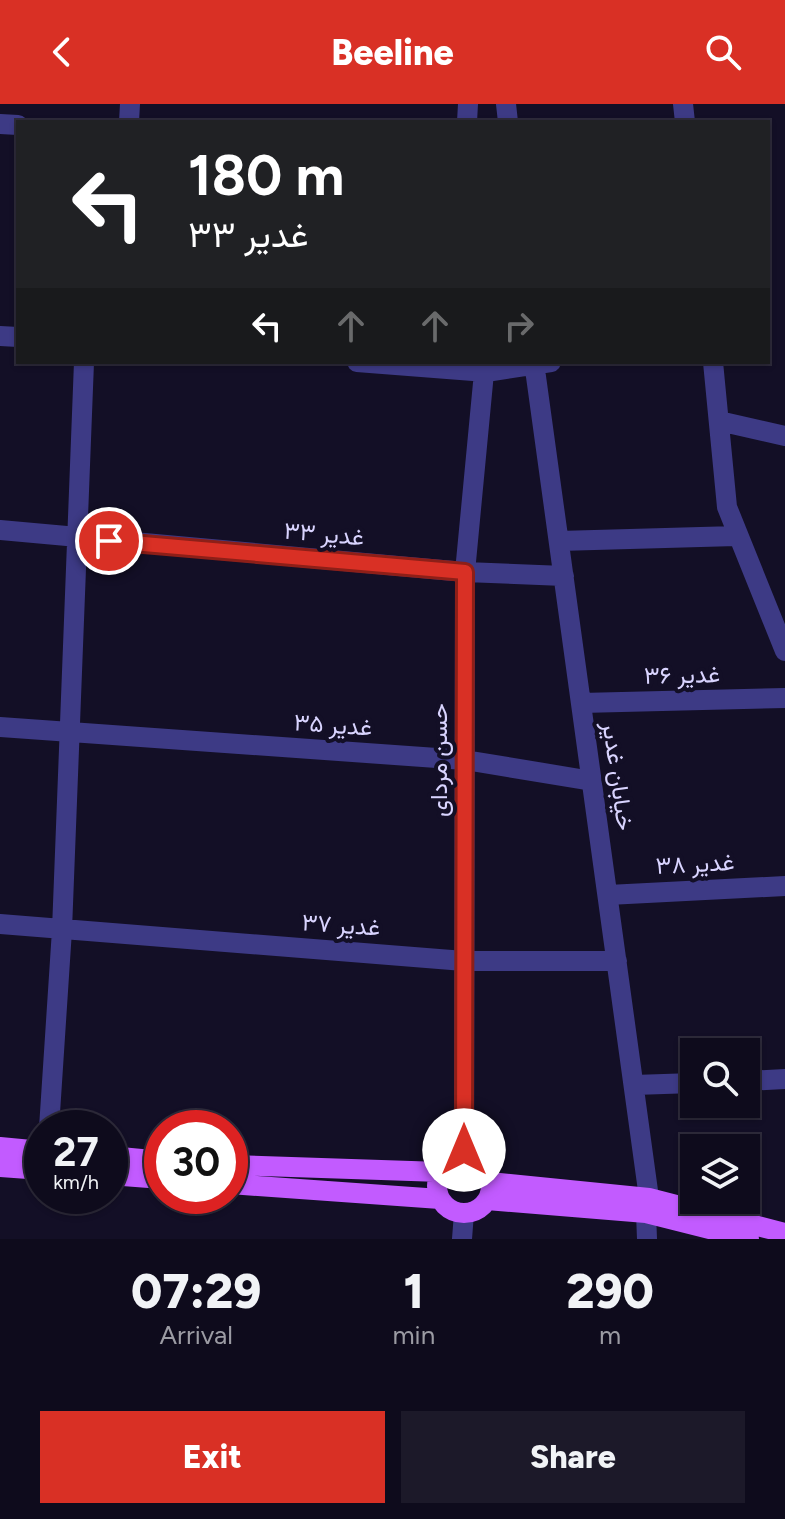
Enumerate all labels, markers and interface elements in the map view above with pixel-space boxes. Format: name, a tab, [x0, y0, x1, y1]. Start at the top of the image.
icon: back	[40, 30, 84, 74]
icon: search	[701, 30, 745, 74]
text: Beeline	[331, 31, 454, 74]
text: 180 m	[188, 142, 344, 209]
icon: left	[56, 152, 160, 256]
text: غدیر ۳۳	[188, 213, 309, 256]
icon: left	[245, 304, 289, 348]
icon: ahead	[329, 304, 373, 348]
icon: ahead	[413, 304, 457, 348]
icon: right	[497, 304, 541, 348]
pin	[75, 507, 143, 575]
street label: غدیر ۳۳	[283, 516, 365, 552]
icon: arrive	[87, 519, 131, 563]
street label: غدیر ۳۶	[644, 659, 720, 691]
street label: حسن مردای	[424, 703, 454, 817]
street label: غدیر ۳۵	[293, 707, 373, 743]
street label: خیابان غدیر	[595, 719, 640, 832]
street label: غدیر ۳۸	[655, 847, 735, 881]
street label: غدیر ۳۷	[301, 907, 381, 943]
map controls	[680, 1038, 760, 1214]
button: search	[680, 1038, 760, 1118]
position arrow	[422, 1108, 506, 1192]
speed limit sign: 30	[144, 1110, 248, 1214]
text: 27	[53, 1128, 99, 1176]
button: layers	[680, 1134, 760, 1214]
text: km/h	[53, 1170, 99, 1194]
text: 07:29	[131, 1262, 261, 1320]
text: 1	[404, 1262, 424, 1320]
text: 290	[566, 1262, 654, 1320]
text: Arrival	[160, 1319, 233, 1351]
text: min	[392, 1319, 435, 1351]
text: m	[599, 1319, 621, 1351]
button: Exit	[40, 1411, 385, 1503]
button: Share	[401, 1411, 745, 1503]

